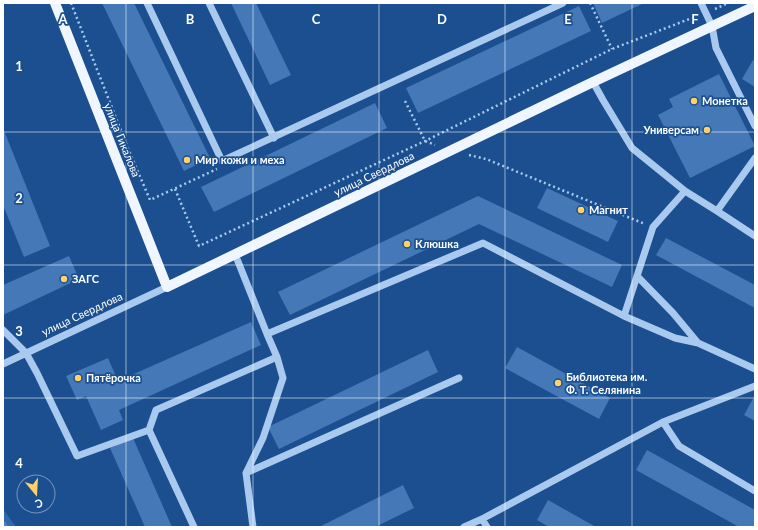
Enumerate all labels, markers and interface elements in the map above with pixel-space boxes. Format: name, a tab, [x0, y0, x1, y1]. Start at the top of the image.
text: A	[57, 11, 68, 27]
text: B	[186, 11, 195, 27]
text: C	[312, 11, 321, 27]
text: D	[437, 11, 447, 27]
text: E	[564, 11, 572, 27]
text: F	[691, 11, 699, 27]
text: 1	[15, 58, 23, 74]
place label: Монетка	[702, 94, 748, 107]
marker: Монетка	[689, 96, 699, 106]
street label: улица Гикалова	[102, 101, 143, 179]
place label: Универсам	[643, 123, 699, 136]
marker: Универсам	[702, 125, 712, 135]
street label: улица Свердлова	[331, 148, 416, 199]
place label: Мир кожи и меха	[195, 153, 285, 166]
marker: Мир кожи и меха	[182, 155, 192, 165]
text: 2	[15, 190, 23, 206]
place label: Магнит	[589, 203, 628, 216]
marker: Магнит	[576, 205, 586, 215]
place label: Клюшка	[415, 237, 459, 250]
marker: Клюшка	[402, 239, 412, 249]
place label: ЗАГС	[72, 272, 100, 285]
marker: ЗАГС	[59, 274, 69, 284]
street label: улица Свердлова	[39, 289, 124, 338]
text: 3	[15, 323, 23, 339]
place label: Библиотека им. Ф. Т. Селянина	[566, 370, 648, 396]
place label: Пятёрочка	[86, 371, 141, 384]
marker: Пятёрочка	[73, 373, 83, 383]
marker: Библиотека им. Ф. Т. Селянина	[553, 378, 563, 388]
text: 4	[15, 455, 23, 471]
north arrow	[16, 474, 56, 514]
text: С	[33, 497, 45, 512]

